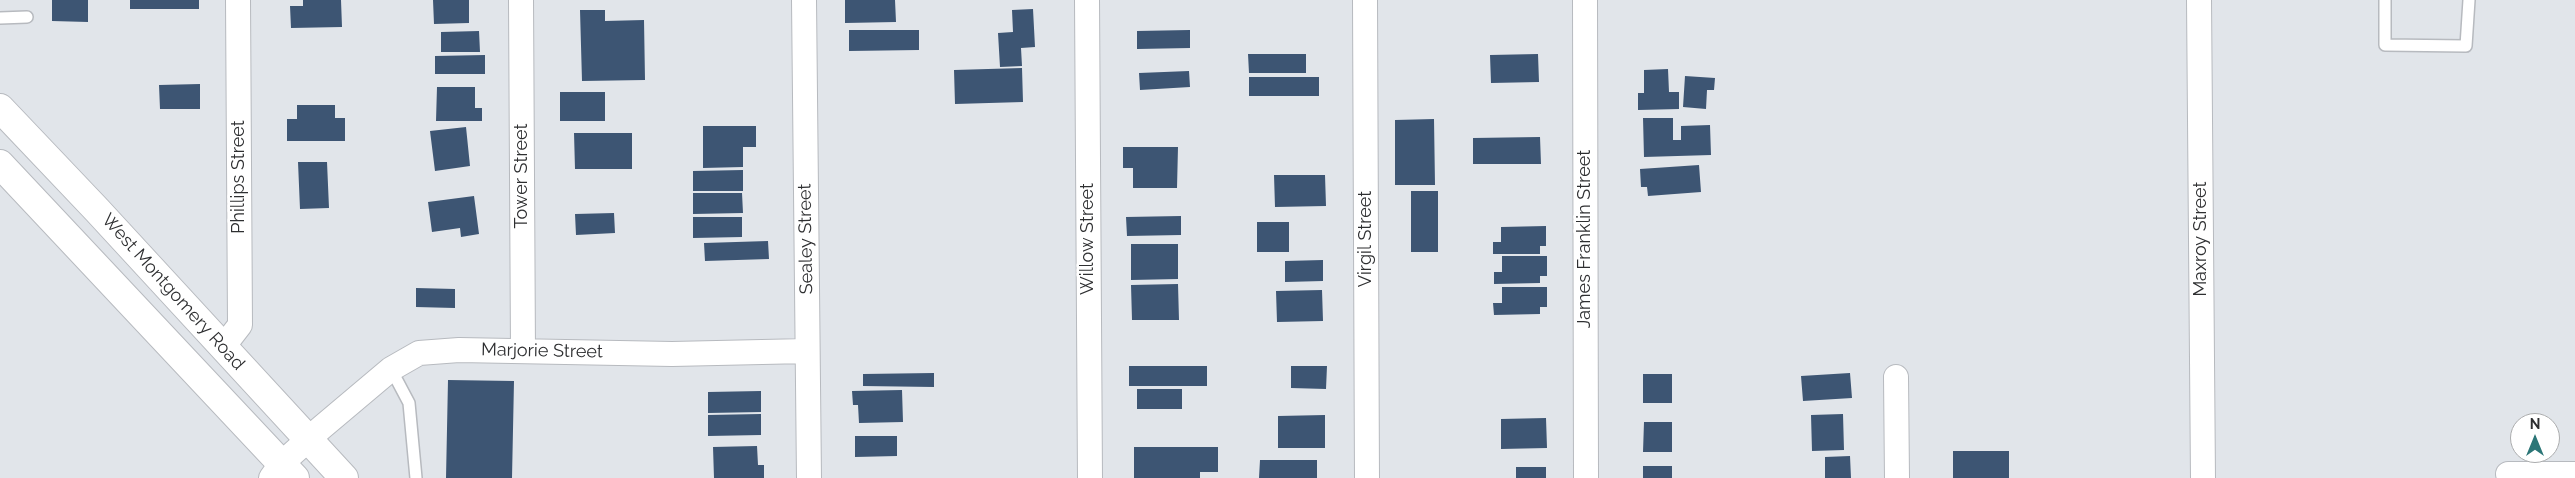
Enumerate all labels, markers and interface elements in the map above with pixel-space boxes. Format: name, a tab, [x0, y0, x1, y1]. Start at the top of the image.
street label: Phillips Street	[228, 120, 250, 234]
street label: Tower Street	[511, 123, 533, 229]
street label: James Franklin Street	[1574, 150, 1596, 328]
street label: Maxroy Street	[2190, 181, 2212, 297]
street label: Sealey Street	[794, 183, 818, 295]
street label: Willow Street	[1077, 183, 1099, 295]
street label: Virgil Street	[1355, 191, 1377, 287]
street label: West Montgomery Road	[97, 209, 249, 375]
street label: Marjorie Street	[481, 339, 603, 363]
north arrow	[2510, 413, 2560, 463]
text: N	[2530, 416, 2540, 432]

